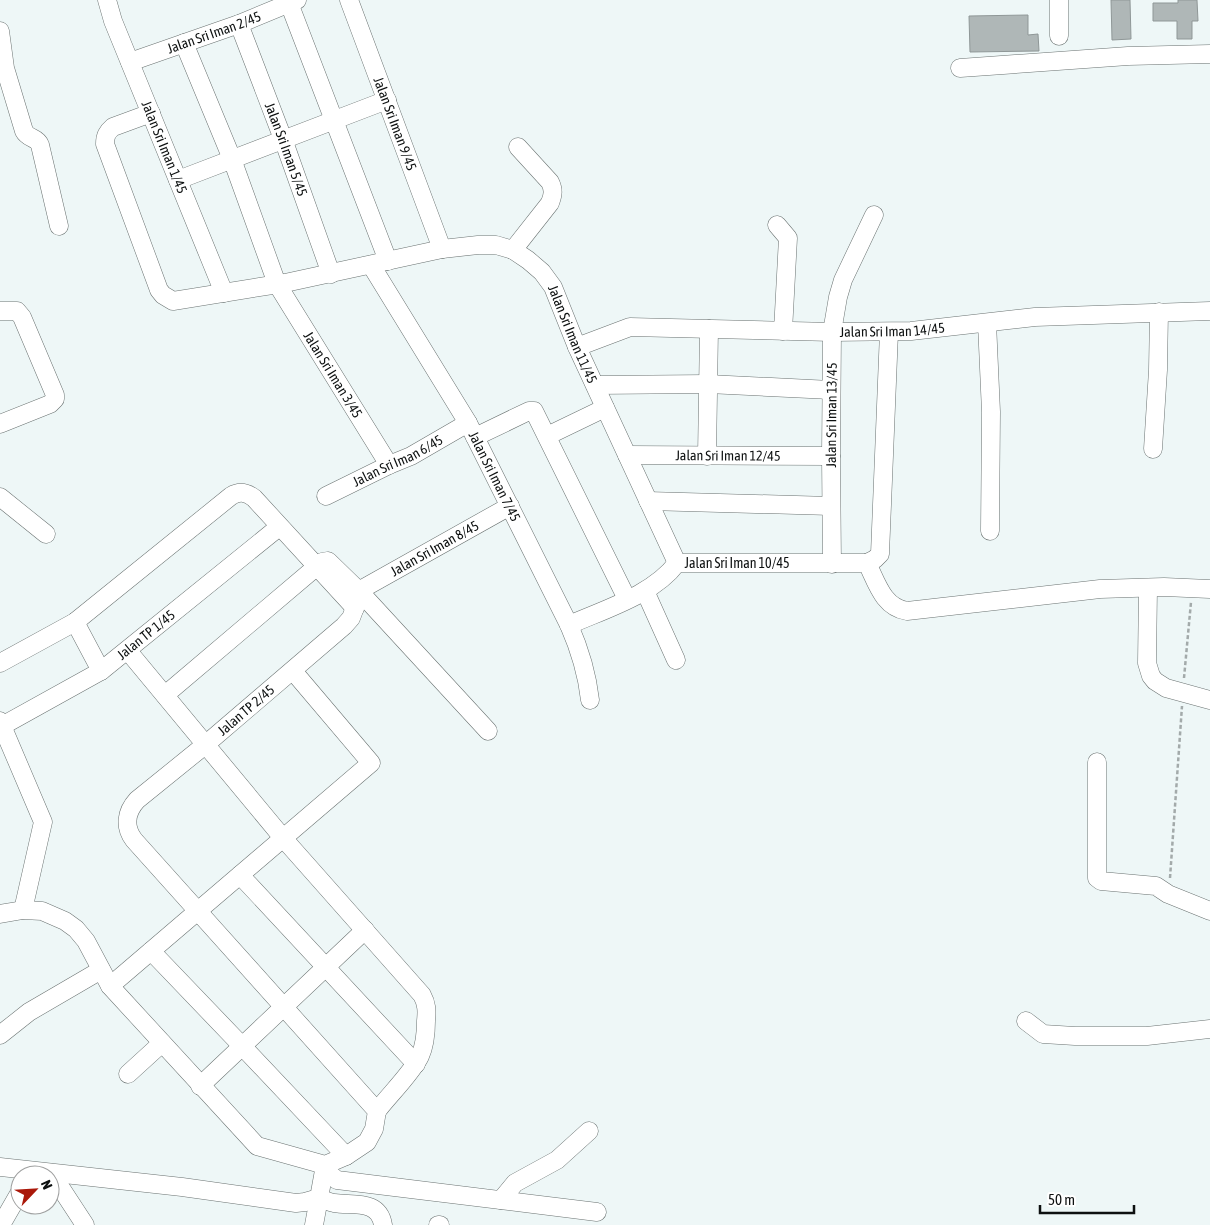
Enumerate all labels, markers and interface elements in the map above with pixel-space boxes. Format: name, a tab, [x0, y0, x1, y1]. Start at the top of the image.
street label: Jalan Sri Iman 2/45	[165, 8, 263, 56]
street label: Jalan Sri Iman 9/45	[370, 75, 420, 173]
street label: Jalan Sri Iman 1/45	[138, 98, 190, 196]
street label: Jalan Sri Iman 5/45	[262, 100, 311, 198]
street label: Jalan Sri Iman 11/45	[545, 283, 601, 386]
street label: Jalan Sri Iman 14/45	[840, 319, 946, 340]
street label: Jalan Sri Iman 3/45	[300, 329, 366, 421]
street label: Jalan Sri Iman 13/45	[823, 362, 840, 468]
street label: Jalan Sri Iman 7/45	[465, 429, 524, 524]
street label: Jalan Sri Iman 6/45	[350, 431, 446, 490]
street label: Jalan Sri Iman 12/45	[675, 447, 781, 464]
street label: Jalan Sri Iman 8/45	[388, 517, 482, 579]
street label: Jalan Sri Iman 10/45	[684, 555, 790, 571]
street label: Jalan TP 1/45	[114, 607, 178, 663]
street label: Jalan TP 2/45	[214, 681, 278, 739]
north arrow	[10, 1165, 60, 1215]
text: N	[38, 1177, 56, 1192]
scale bar	[1040, 1182, 1134, 1214]
text: 50 m	[1048, 1191, 1075, 1208]

